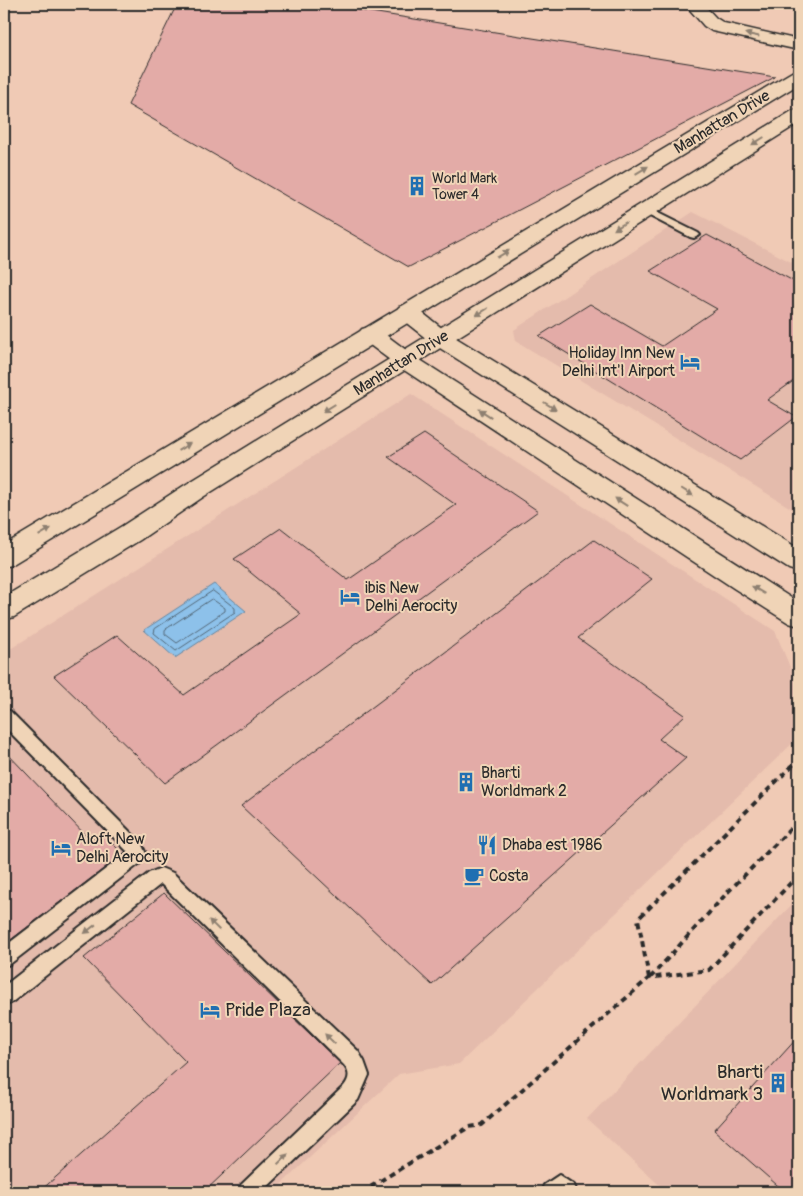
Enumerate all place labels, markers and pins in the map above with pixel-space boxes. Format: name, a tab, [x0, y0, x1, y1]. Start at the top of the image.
place label: World Mark Tower 4	[432, 170, 497, 203]
building icon: World Mark Tower 4	[406, 175, 428, 197]
place label: Holiday Inn New Delhi Int'l Airport	[562, 343, 676, 381]
hotel icon: Holiday Inn New Delhi Int'l Airport	[679, 351, 701, 373]
place label: ibis New Delhi Aerocity	[365, 578, 457, 616]
hotel icon: ibis New Delhi Aerocity	[339, 586, 361, 608]
place label: Bharti Worldmark 2	[481, 763, 567, 801]
building icon: Bharti Worldmark 2	[455, 771, 477, 793]
place label: Aloft New Delhi Aerocity	[76, 829, 168, 867]
restaurant icon: Dhaba est 1986	[476, 834, 498, 856]
place label: Dhaba est 1986	[502, 835, 603, 855]
hotel icon: Aloft New Delhi Aerocity	[50, 837, 72, 859]
cafe icon: Costa	[463, 865, 485, 887]
place label: Costa	[489, 866, 529, 886]
place label: Pride Plaza	[225, 998, 311, 1022]
hotel icon: Pride Plaza	[199, 999, 221, 1021]
place label: Bharti Worldmark 3	[661, 1060, 763, 1106]
building icon: Bharti Worldmark 3	[767, 1072, 789, 1094]

